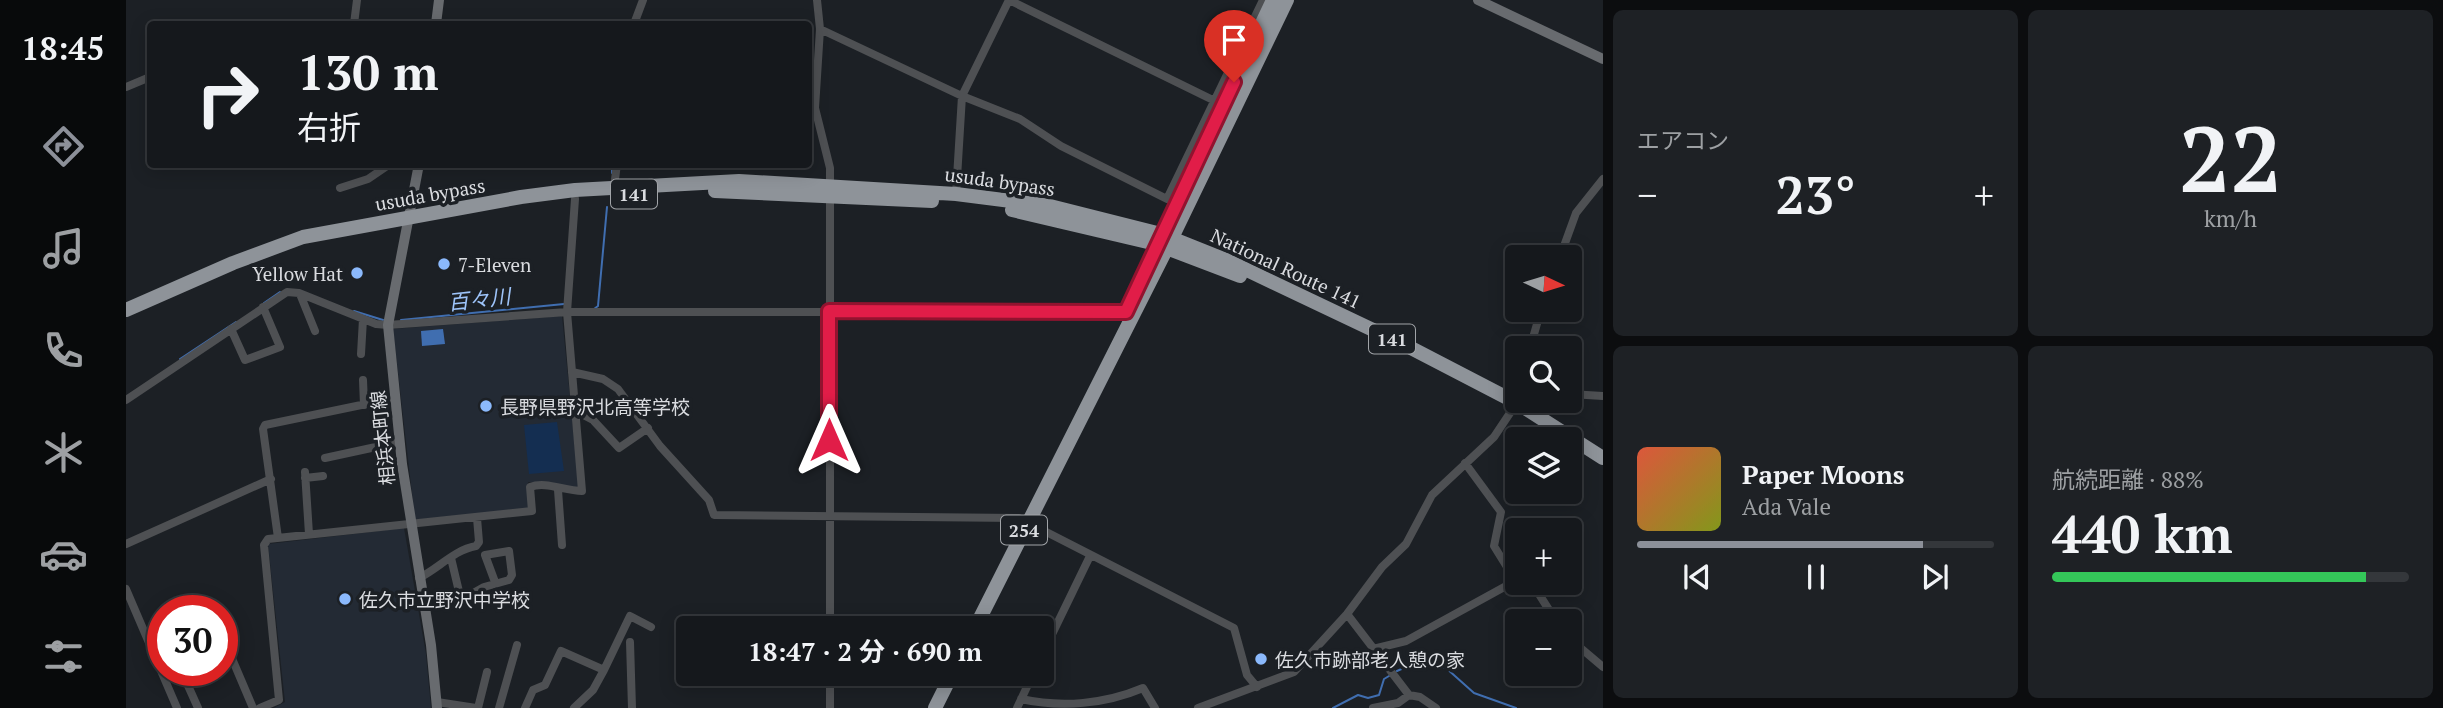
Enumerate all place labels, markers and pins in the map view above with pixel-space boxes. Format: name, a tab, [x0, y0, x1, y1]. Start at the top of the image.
pin	[1204, 10, 1264, 82]
place label: 7-Eleven	[458, 252, 531, 277]
marker: 7-Eleven	[436, 256, 452, 272]
place label: Yellow Hat	[252, 261, 343, 286]
marker: Yellow Hat	[349, 265, 365, 281]
place label: 長野県野沢北高等学校	[500, 394, 690, 419]
marker: 長野県野沢北高等学校	[478, 398, 494, 414]
place label: 佐久市立野沢中学校	[359, 587, 530, 612]
marker: 佐久市立野沢中学校	[337, 591, 353, 607]
place label: 佐久市跡部老人憩の家	[1275, 647, 1465, 672]
marker: 佐久市跡部老人憩の家	[1253, 651, 1269, 667]

